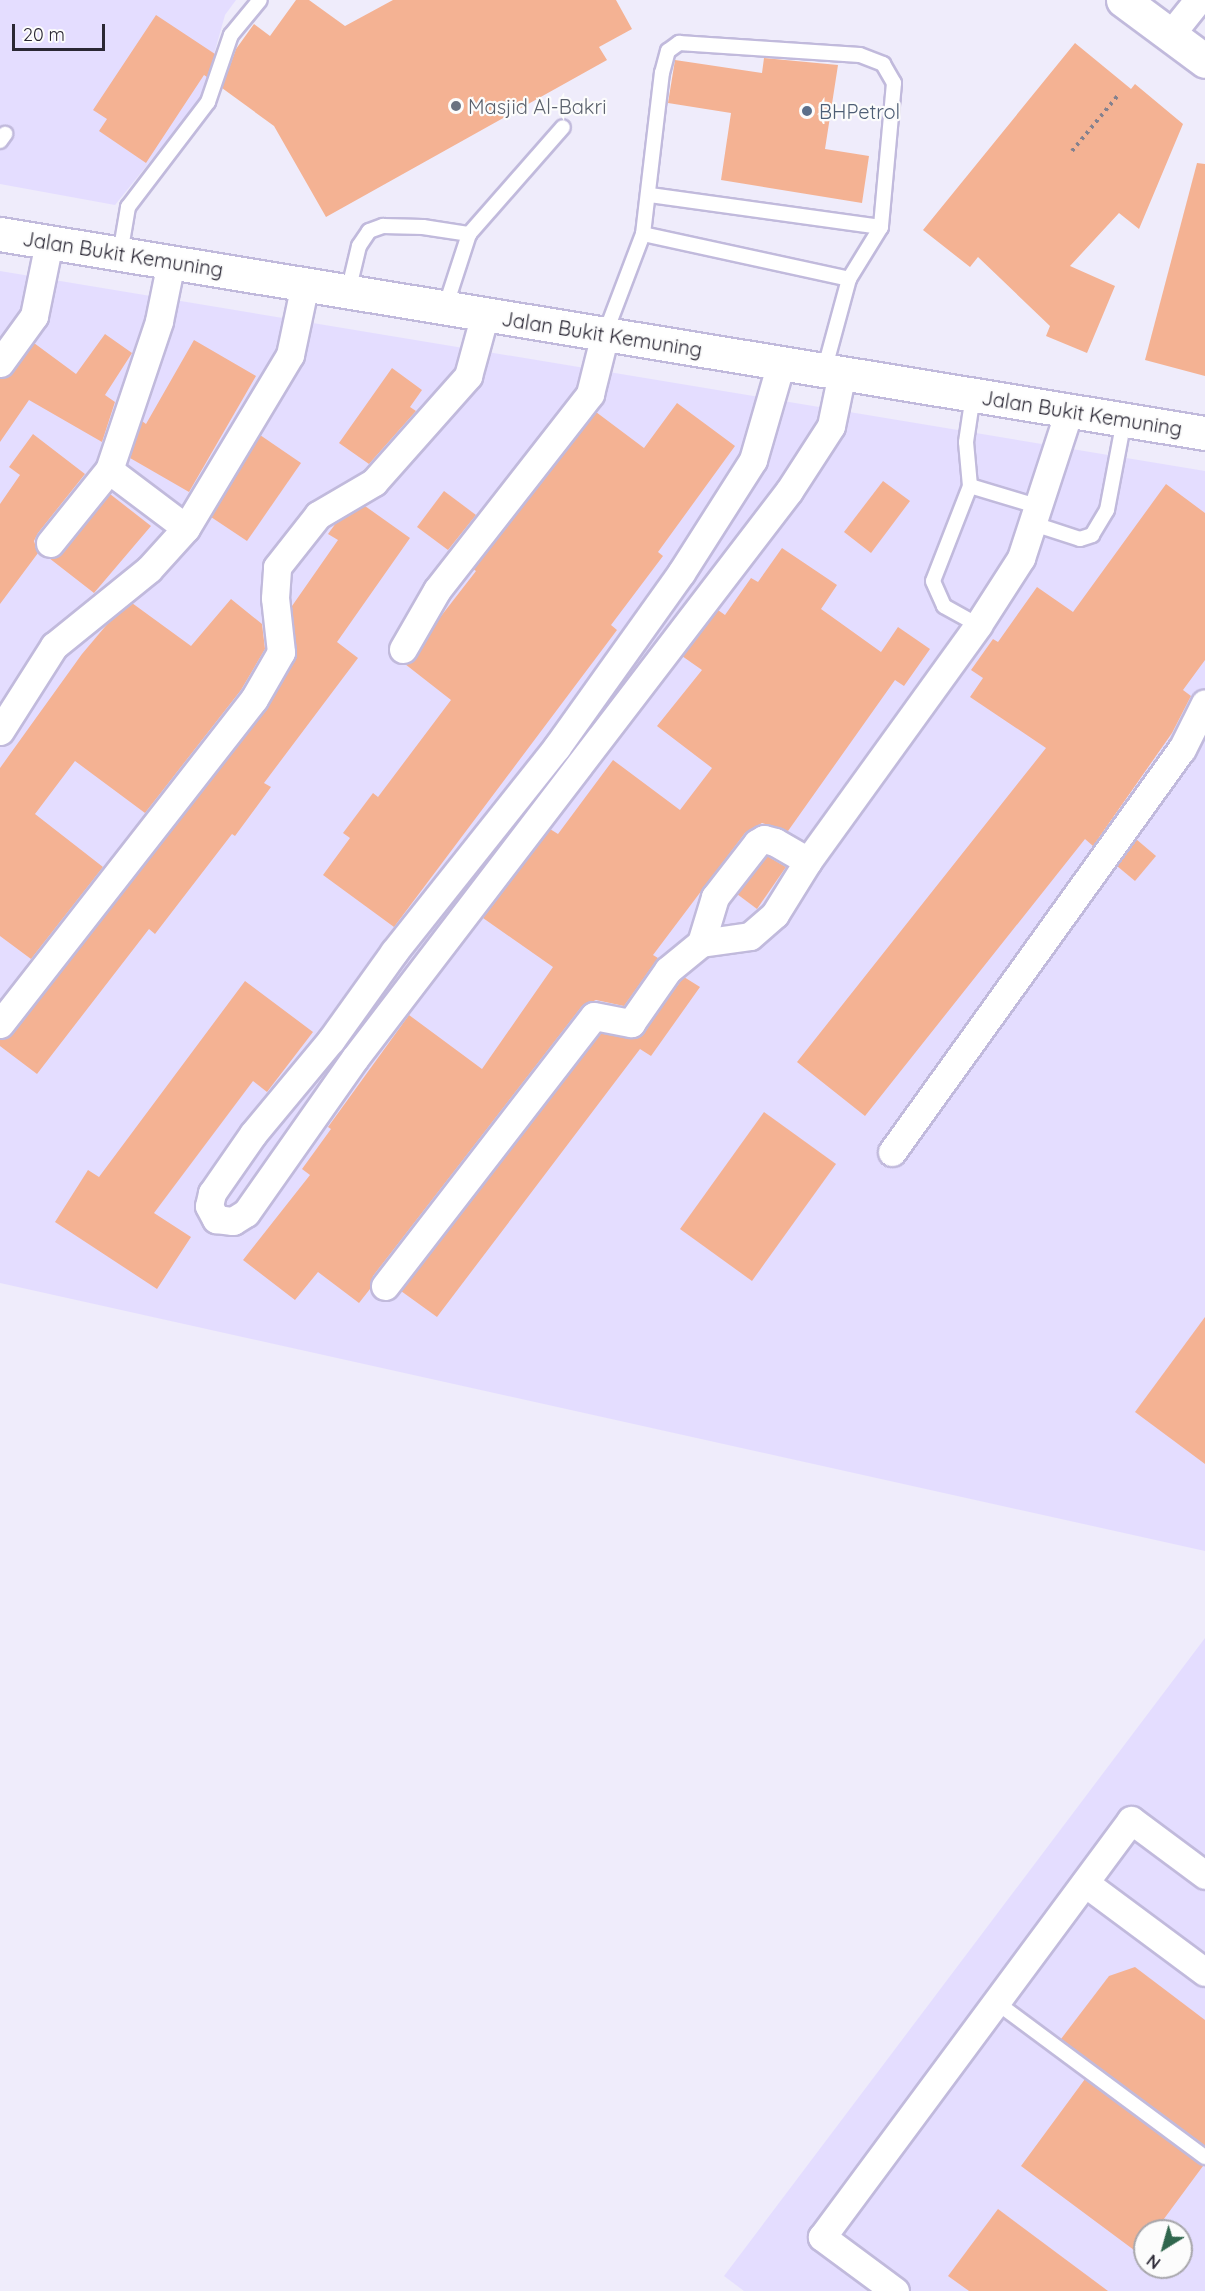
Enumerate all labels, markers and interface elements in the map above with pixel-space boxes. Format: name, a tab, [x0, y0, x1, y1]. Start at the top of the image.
scale bar	[15, 12, 108, 50]
text: 20 m	[23, 23, 65, 46]
place label: Masjid Al-Bakri	[468, 94, 606, 118]
marker: Masjid Al-Bakri	[449, 99, 463, 113]
place label: BHPetrol	[819, 99, 900, 123]
marker: BHPetrol	[800, 104, 814, 118]
street label: Jalan Bukit Kemuning	[21, 226, 225, 282]
street label: Jalan Bukit Kemuning	[500, 306, 704, 362]
street label: Jalan Bukit Kemuning	[980, 385, 1184, 441]
north arrow	[1133, 2219, 1193, 2279]
text: N	[1143, 2250, 1164, 2273]

